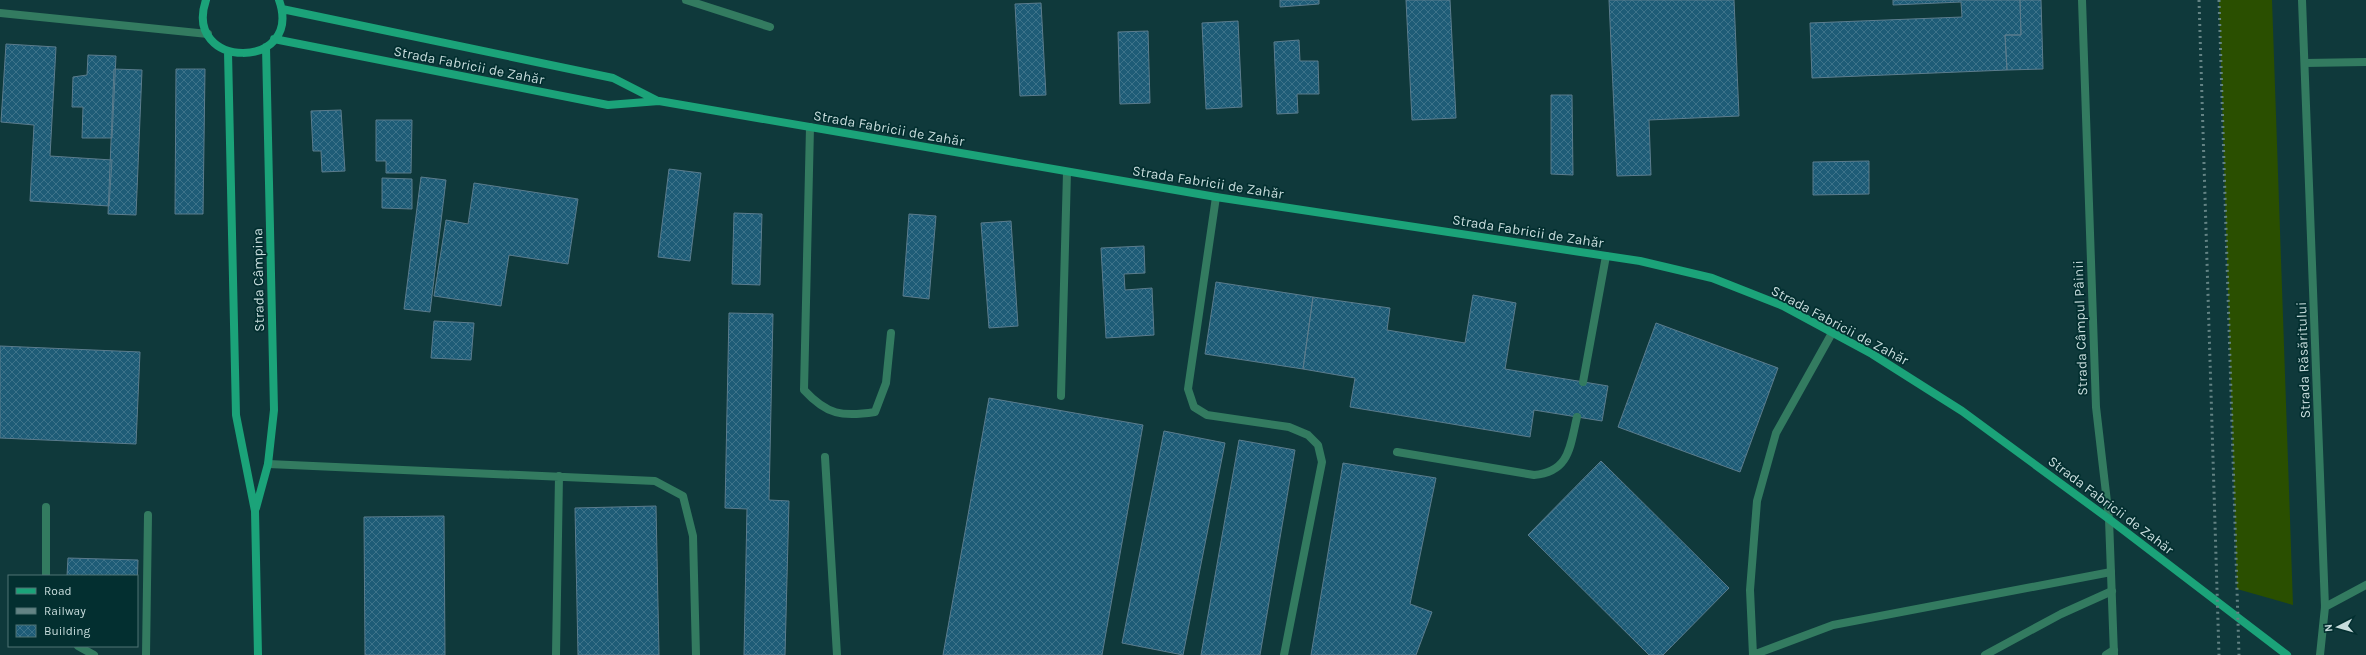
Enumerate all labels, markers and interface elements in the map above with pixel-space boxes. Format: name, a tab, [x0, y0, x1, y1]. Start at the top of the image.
street label: Strada Fabricii de Zahăr	[392, 43, 547, 89]
street label: Strada Fabricii de Zahăr	[812, 107, 967, 150]
street label: Strada Fabricii de Zahăr	[1131, 162, 1286, 203]
street label: Strada Fabricii de Zahăr	[1451, 211, 1606, 252]
street label: Strada Câmpina	[249, 228, 268, 332]
street label: Strada Câmpul Pâinii	[2070, 260, 2091, 396]
street label: Strada Fabricii de Zahăr	[1768, 282, 1912, 369]
street label: Strada Răsăritului	[2293, 301, 2314, 419]
street label: Strada Fabricii de Zahăr	[2045, 453, 2178, 559]
legend	[8, 575, 138, 647]
text: Road	[44, 584, 72, 598]
text: Railway	[44, 604, 86, 618]
north arrow	[2318, 607, 2358, 647]
text: N	[2322, 623, 2335, 633]
text: Building	[44, 624, 91, 638]

